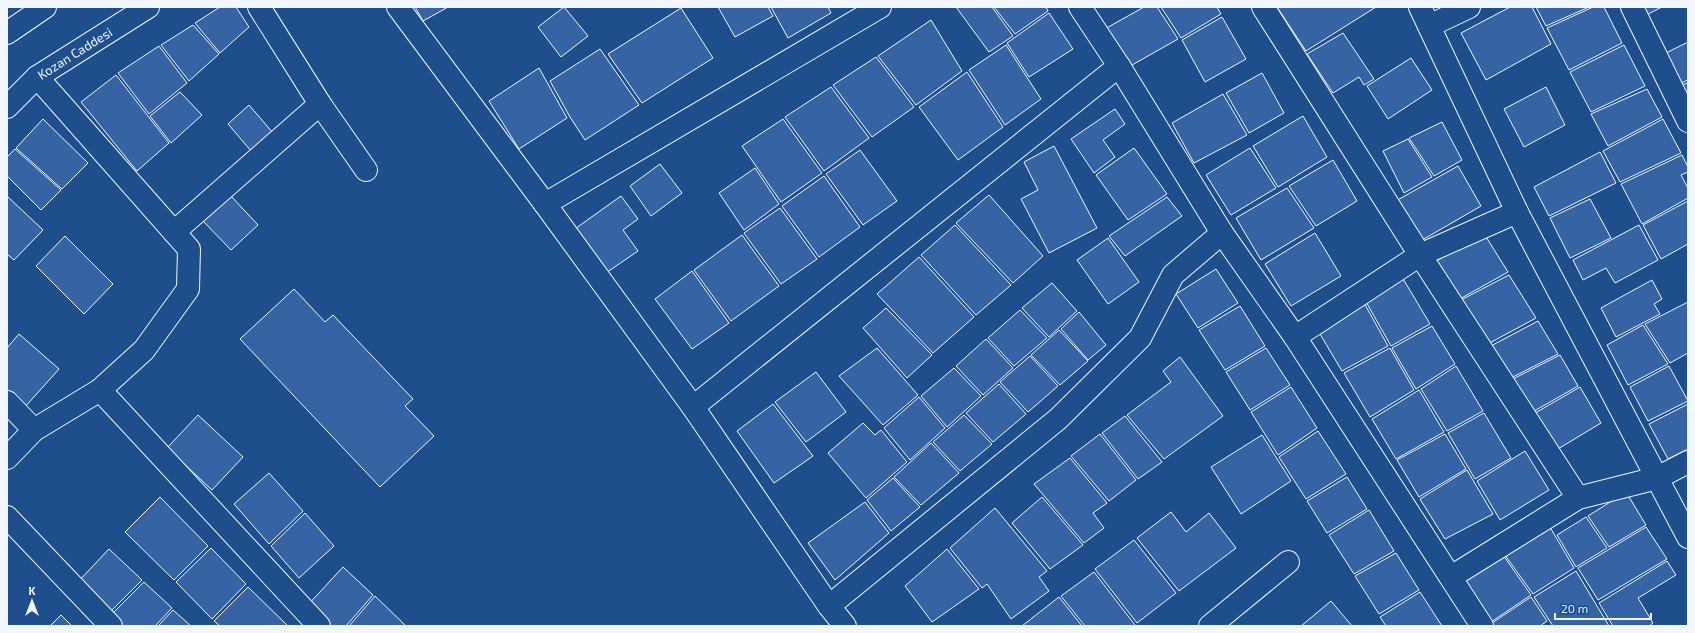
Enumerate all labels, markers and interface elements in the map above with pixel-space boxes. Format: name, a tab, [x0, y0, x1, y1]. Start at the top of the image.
street label: Kozan Caddesi	[34, 24, 115, 83]
north arrow	[12, 581, 52, 621]
text: K	[29, 584, 36, 597]
scale bar	[1555, 595, 1651, 621]
text: 20 m	[1561, 601, 1588, 615]

